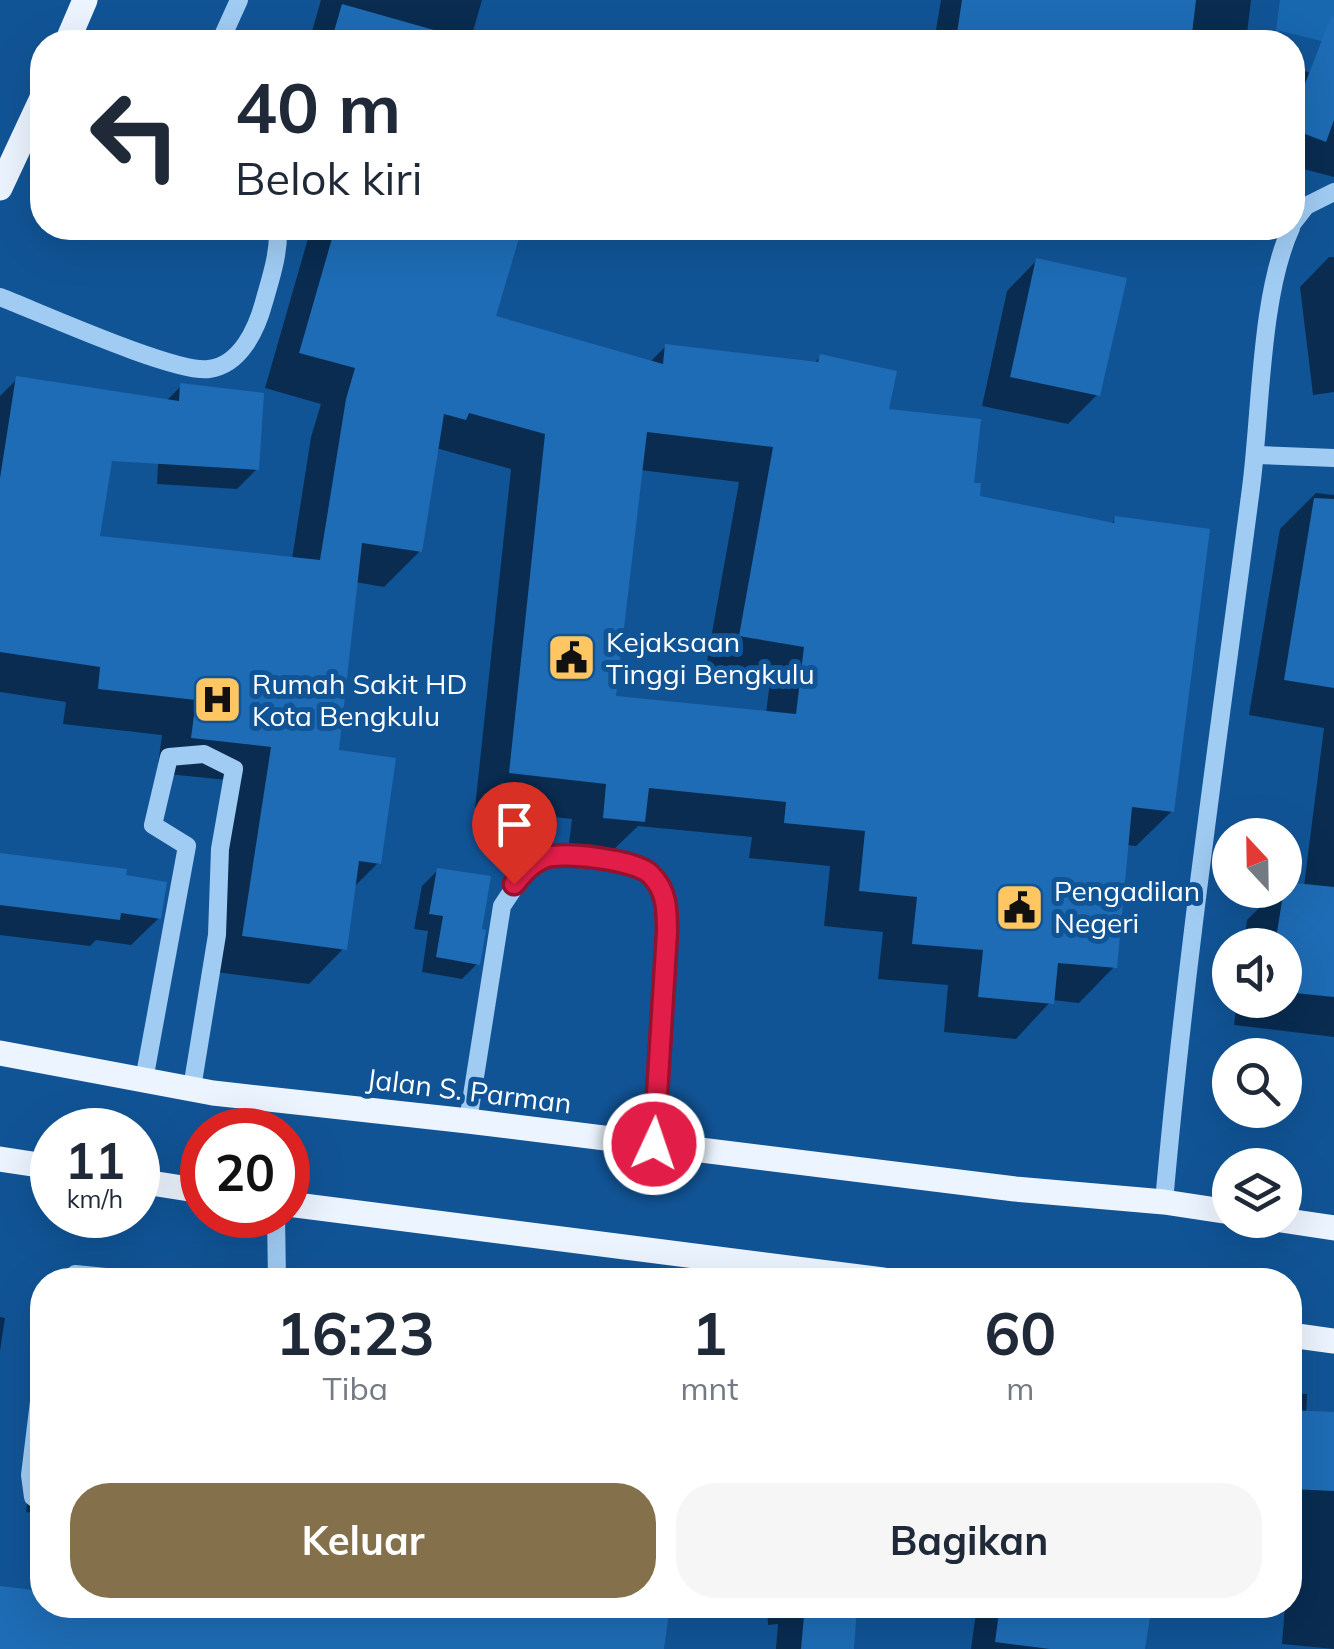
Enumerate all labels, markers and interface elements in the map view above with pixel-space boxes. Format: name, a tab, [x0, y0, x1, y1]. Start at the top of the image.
text: 40 m	[235, 63, 401, 151]
icon: left	[70, 70, 200, 200]
text: Belok kiri	[235, 150, 422, 206]
place label: Kejaksaan Tinggi Bengkulu	[606, 624, 815, 691]
public building icon: Kejaksaan Tinggi Bengkulu	[545, 632, 597, 684]
place label: Rumah Sakit HD Kota Bengkulu	[252, 666, 467, 733]
hospital icon: Rumah Sakit HD Kota Bengkulu	[191, 674, 243, 726]
pin	[472, 782, 557, 885]
icon: arrive	[487, 797, 542, 852]
north arrow	[1212, 818, 1302, 908]
map controls	[1212, 818, 1302, 1238]
place label: Pengadilan Negeri	[1054, 873, 1200, 940]
public building icon: Pengadilan Negeri	[993, 881, 1045, 933]
button: sound	[1212, 928, 1302, 1018]
button: search	[1212, 1038, 1302, 1128]
street label: Jalan S. Parman	[365, 1061, 574, 1120]
position arrow	[602, 1092, 706, 1196]
speed limit sign: 20	[180, 1108, 310, 1238]
text: 11	[65, 1129, 125, 1192]
button: layers	[1212, 1148, 1302, 1238]
text: km/h	[67, 1183, 123, 1214]
text: 16:23	[276, 1295, 435, 1370]
text: 1	[691, 1295, 727, 1370]
text: 60	[984, 1295, 1056, 1370]
text: Tiba	[323, 1368, 388, 1408]
text: mnt	[680, 1368, 738, 1408]
text: m	[1006, 1368, 1034, 1408]
button: Keluar	[70, 1483, 656, 1598]
button: Bagikan	[676, 1483, 1262, 1598]

